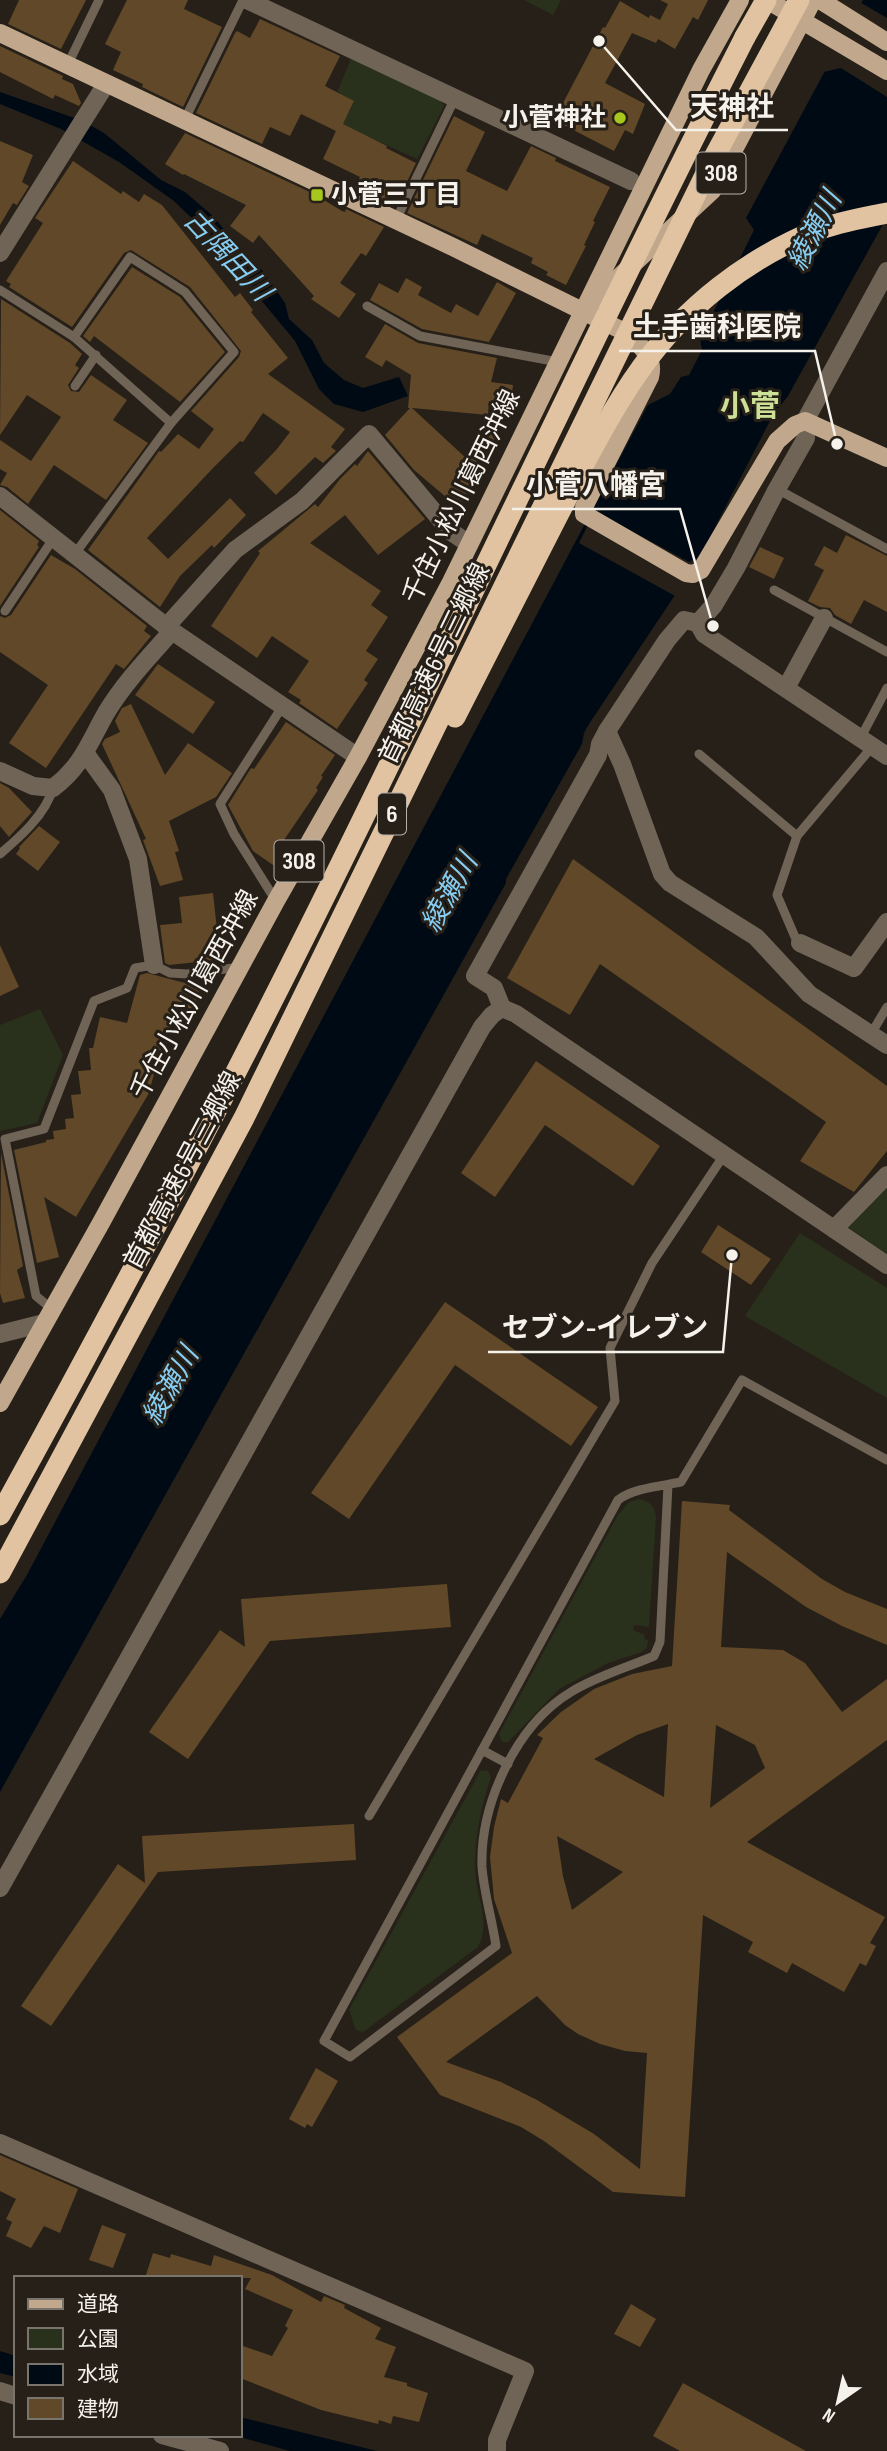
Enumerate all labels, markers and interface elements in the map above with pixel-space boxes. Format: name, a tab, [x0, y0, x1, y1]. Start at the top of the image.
callout: 天神社	[676, 81, 788, 130]
text: 天神社	[690, 91, 774, 124]
place label: 小菅神社	[502, 103, 606, 134]
marker: 小菅神社	[612, 110, 628, 126]
road number: 308	[696, 153, 746, 194]
place label: 小菅三丁目	[331, 180, 461, 211]
water label: 綾瀬川	[781, 183, 850, 276]
marker: 小菅三丁目	[309, 187, 325, 203]
water label: 古隅田川	[177, 204, 279, 310]
callout: 土手歯科医院	[619, 302, 815, 351]
text: 土手歯科医院	[633, 311, 801, 344]
street label: 千住小松川葛西沖線	[397, 385, 527, 609]
district label: 小菅	[720, 389, 780, 425]
callout: 小菅八幡宮	[512, 460, 680, 509]
text: 小菅八幡宮	[526, 469, 666, 502]
street label: 首都高速6号三郷線	[373, 559, 497, 769]
road number: 6	[378, 794, 406, 834]
road number: 308	[274, 840, 324, 882]
water label: 綾瀬川	[415, 846, 486, 938]
street label: 千住小松川葛西沖線	[125, 885, 265, 1105]
street label: 首都高速6号三郷線	[118, 1067, 248, 1275]
callout: セブン-イレブン	[488, 1303, 723, 1352]
text: セブン-イレブン	[502, 1312, 708, 1345]
water label: 綾瀬川	[136, 1339, 207, 1431]
legend	[14, 2276, 242, 2437]
text: 道路	[77, 2292, 119, 2317]
text: 公園	[77, 2327, 119, 2352]
text: 水域	[77, 2362, 119, 2387]
north arrow	[803, 2367, 873, 2437]
text: 建物	[77, 2397, 119, 2422]
text: N	[819, 2402, 840, 2427]

